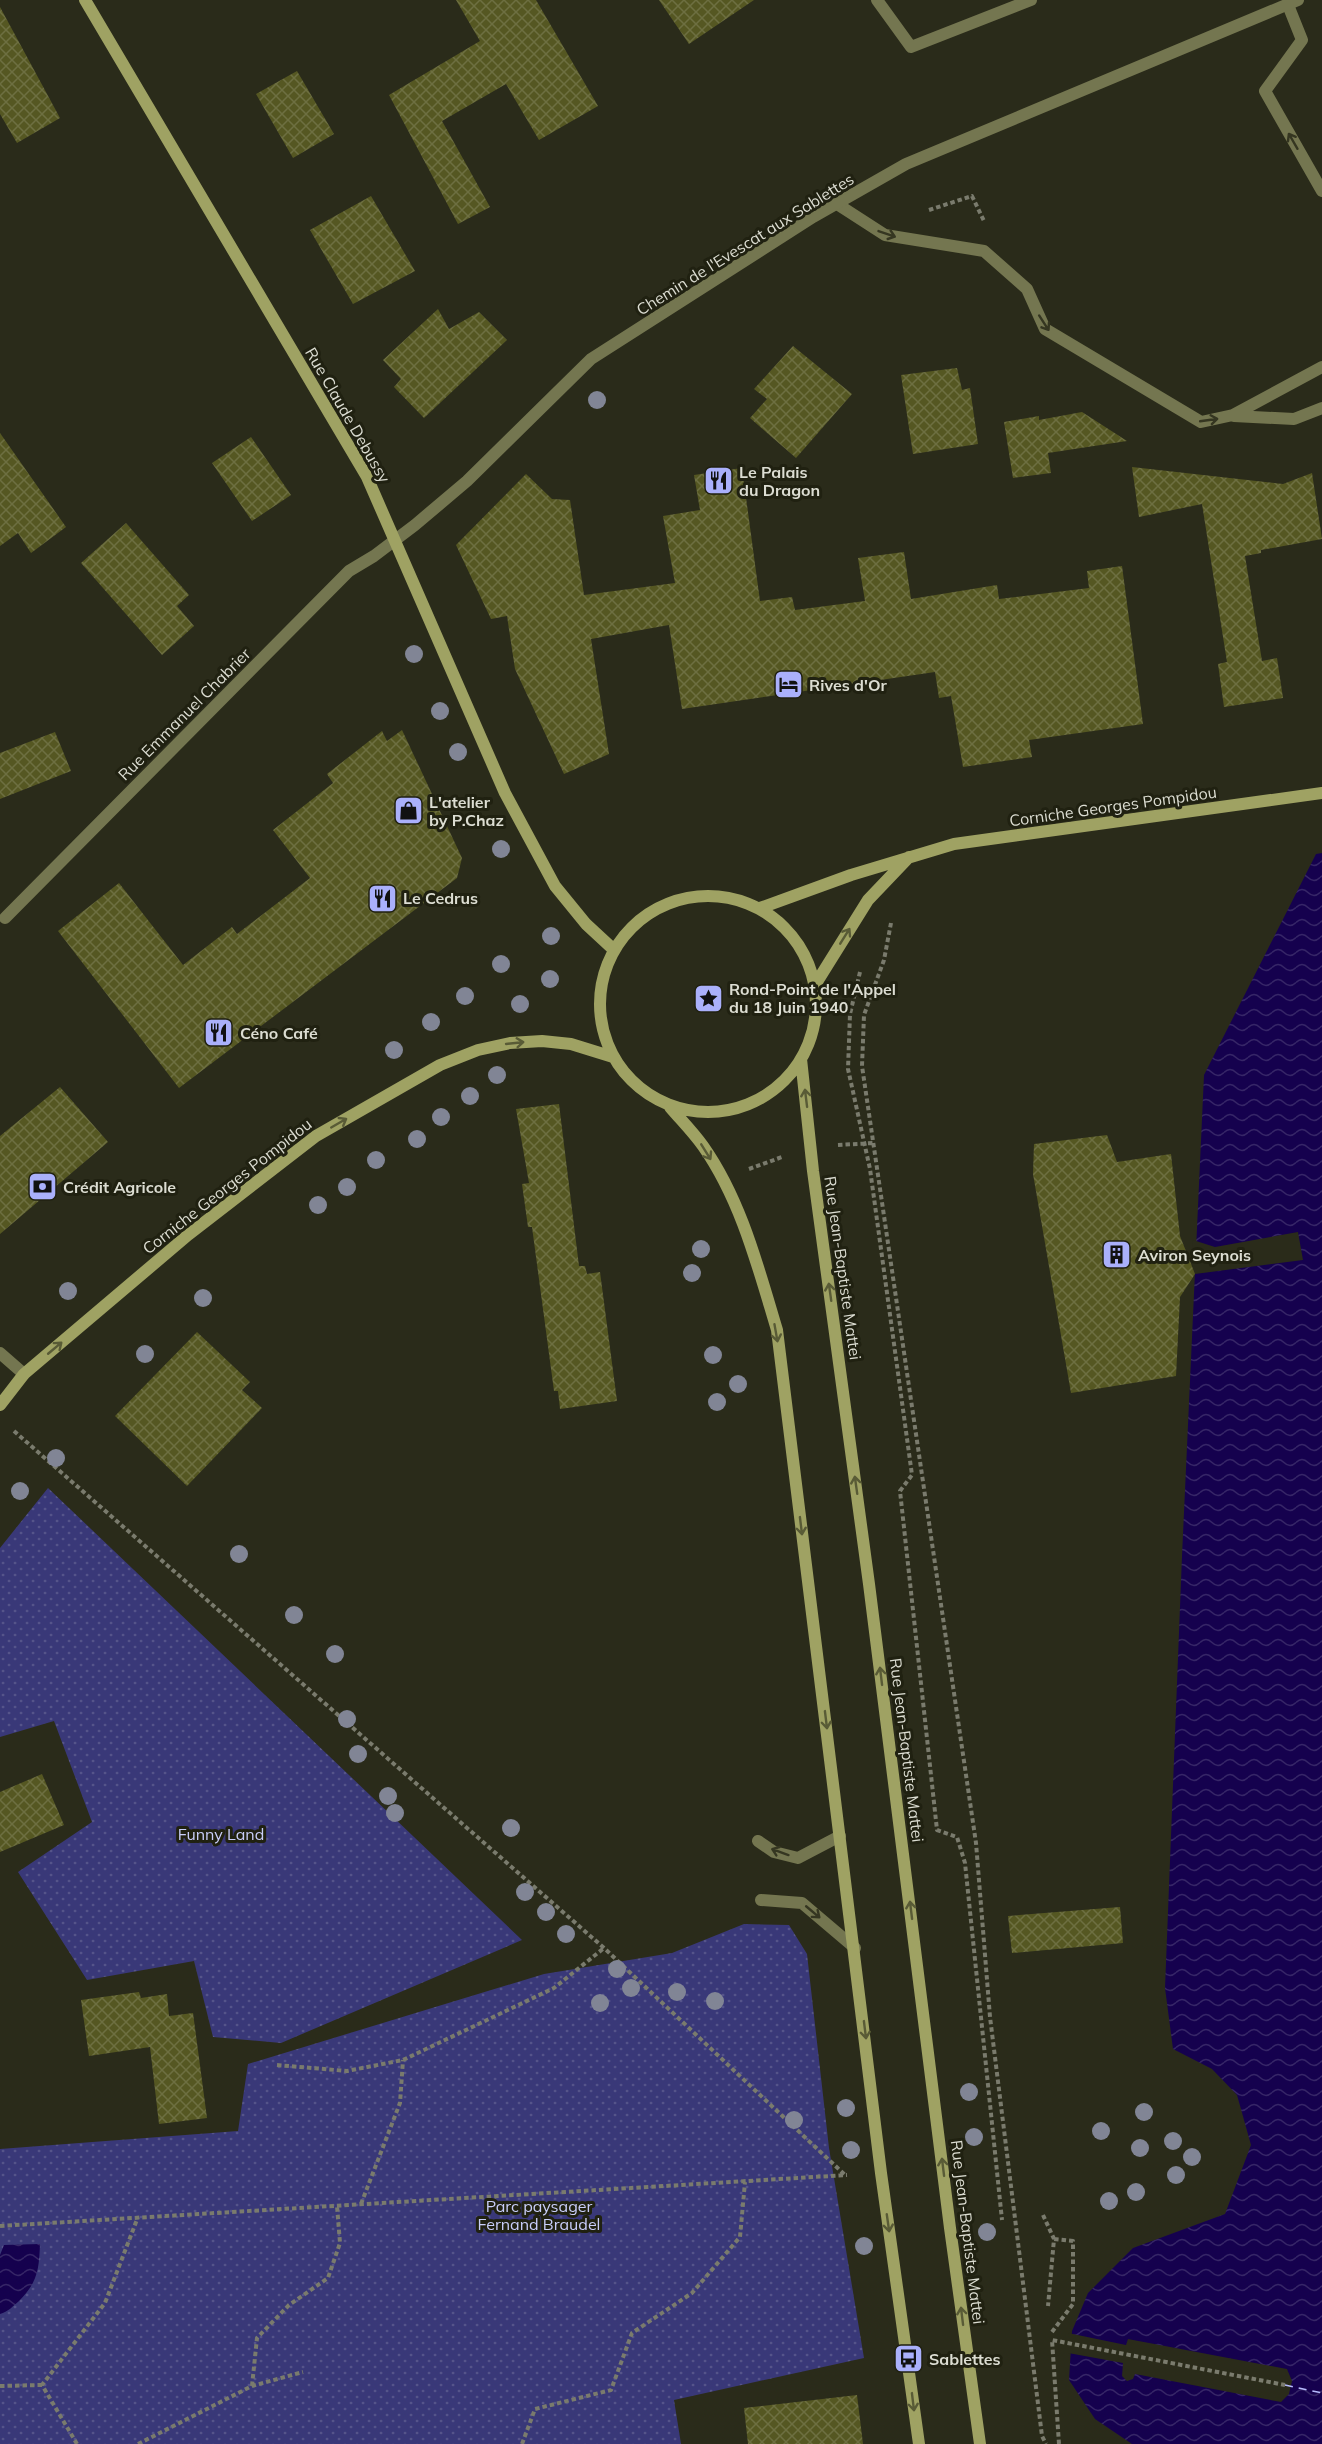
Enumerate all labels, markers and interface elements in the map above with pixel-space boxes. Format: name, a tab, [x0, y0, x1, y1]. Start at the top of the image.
one-way arrow	[1287, 132, 1298, 150]
street label: Chemin de l'Evescat aux Sablettes	[633, 169, 857, 319]
one-way arrow	[877, 229, 896, 240]
one-way arrow	[1038, 314, 1051, 331]
street label: Rue Claude Debussy	[301, 344, 395, 487]
one-way arrow	[1199, 414, 1218, 425]
place label: Le Palais du Dragon	[739, 462, 820, 500]
restaurant icon: Le Palais du Dragon	[702, 465, 734, 497]
street label: Rue Emmanuel Chabrier	[114, 643, 255, 784]
hotel icon: Rives d'Or	[772, 669, 804, 701]
place label: Rives d'Or	[809, 675, 888, 695]
street label: Corniche Georges Pompidou	[1008, 782, 1218, 830]
place label: L'atelier by P.Chaz	[429, 792, 504, 830]
shop icon: L'atelier by P.Chaz	[392, 795, 424, 827]
restaurant icon: Le Cedrus	[366, 882, 398, 914]
place label: Le Cedrus	[403, 888, 478, 908]
one-way arrow	[839, 927, 852, 944]
place label: Rond-Point de l'Appel du 18 Juin 1940	[729, 979, 896, 1017]
place icon: Rond-Point de l'Appel du 18 Juin 1940	[692, 982, 724, 1014]
restaurant icon: Céno Café	[203, 1017, 235, 1049]
place label: Céno Café	[240, 1023, 318, 1043]
one-way arrow	[505, 1037, 524, 1048]
one-way arrow	[800, 1089, 811, 1109]
street label: Corniche Georges Pompidou	[138, 1114, 316, 1258]
one-way arrow	[330, 1116, 347, 1128]
one-way arrow	[701, 1143, 713, 1160]
bank icon: Crédit Agricole	[26, 1171, 58, 1203]
street label: Rue Jean-Baptiste Mattei	[820, 1175, 866, 1361]
place label: Crédit Agricole	[63, 1177, 176, 1197]
building icon: Aviron Seynois	[1101, 1239, 1133, 1271]
place label: Aviron Seynois	[1138, 1245, 1251, 1265]
one-way arrow	[824, 1282, 835, 1302]
one-way arrow	[771, 1323, 782, 1342]
one-way arrow	[47, 1341, 62, 1355]
one-way arrow	[850, 1475, 861, 1495]
one-way arrow	[796, 1516, 807, 1536]
street label: Rue Jean-Baptiste Mattei	[886, 1657, 928, 1843]
one-way arrow	[875, 1666, 886, 1686]
one-way arrow	[820, 1710, 831, 1729]
park label: Funny Land	[178, 1824, 264, 1844]
one-way arrow	[771, 1846, 789, 1857]
one-way arrow	[905, 1901, 916, 1920]
one-way arrow	[805, 1905, 820, 1919]
one-way arrow	[859, 2019, 870, 2039]
street label: Rue Jean-Baptiste Mattei	[947, 2139, 989, 2325]
one-way arrow	[937, 2157, 948, 2177]
park label: Parc paysager Fernand Braudel	[478, 2196, 600, 2234]
one-way arrow	[883, 2213, 894, 2233]
one-way arrow	[956, 2307, 967, 2327]
bus stop icon: Sablettes	[892, 2343, 924, 2375]
place label: Sablettes	[929, 2349, 1000, 2369]
one-way arrow	[908, 2391, 919, 2411]

